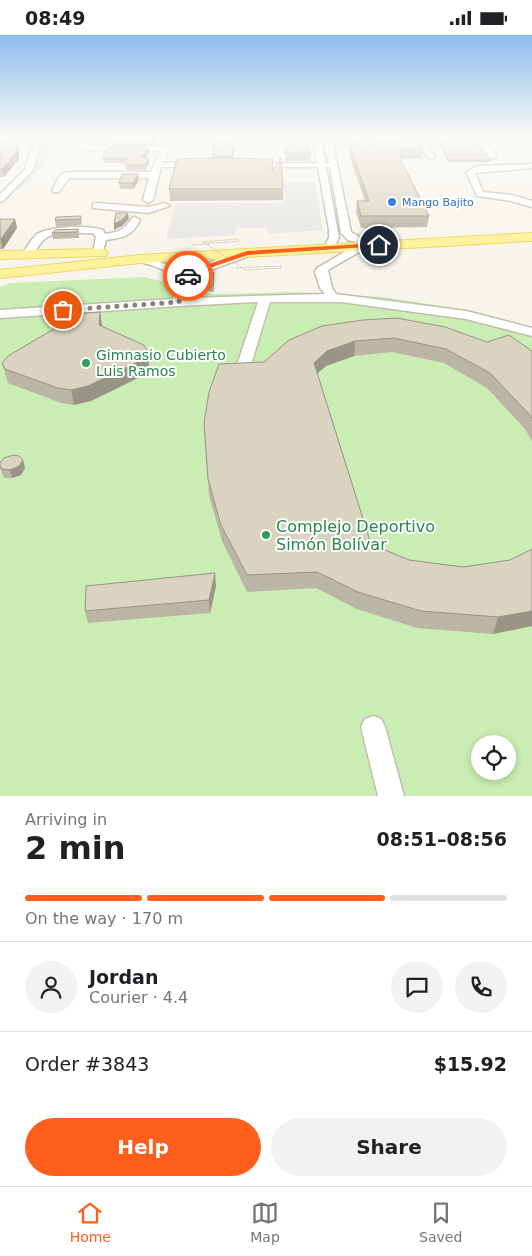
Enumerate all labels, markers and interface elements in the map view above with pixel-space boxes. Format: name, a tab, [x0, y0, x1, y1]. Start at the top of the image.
text: 08:49	[25, 7, 85, 29]
marker: Mango Bajito	[386, 196, 398, 208]
place label: Mango Bajito	[402, 196, 474, 209]
pin	[358, 224, 400, 266]
icon: home	[365, 231, 393, 259]
courier	[163, 251, 213, 301]
icon: car	[174, 262, 202, 290]
pin	[42, 289, 84, 331]
icon: bag	[49, 296, 77, 324]
place label: Gimnasio Cubierto Luis Ramos	[96, 347, 226, 379]
marker: Gimnasio Cubierto Luis Ramos	[80, 357, 92, 369]
place label: Complejo Deportivo Simón Bolívar	[276, 517, 435, 554]
marker: Complejo Deportivo Simón Bolívar	[260, 529, 272, 541]
map controls	[471, 735, 516, 780]
button: locate	[471, 735, 516, 780]
text: Arriving in	[25, 810, 107, 829]
text: 08:51–08:56	[377, 828, 507, 850]
text: 2 min	[25, 829, 126, 867]
text: On the way · 170 m	[25, 909, 183, 928]
button: person	[25, 961, 77, 1013]
button: chat	[391, 961, 443, 1013]
button: phone	[455, 961, 507, 1013]
text: Jordan	[89, 966, 158, 988]
text: Courier · 4.4	[89, 988, 188, 1007]
text: Order #3843	[25, 1053, 149, 1075]
text: $15.92	[434, 1053, 507, 1075]
button: Help	[25, 1118, 261, 1176]
button: Share	[271, 1118, 507, 1176]
tab: Home	[70, 1199, 111, 1245]
tab: Map	[250, 1199, 280, 1245]
tab: Saved	[419, 1199, 462, 1245]

